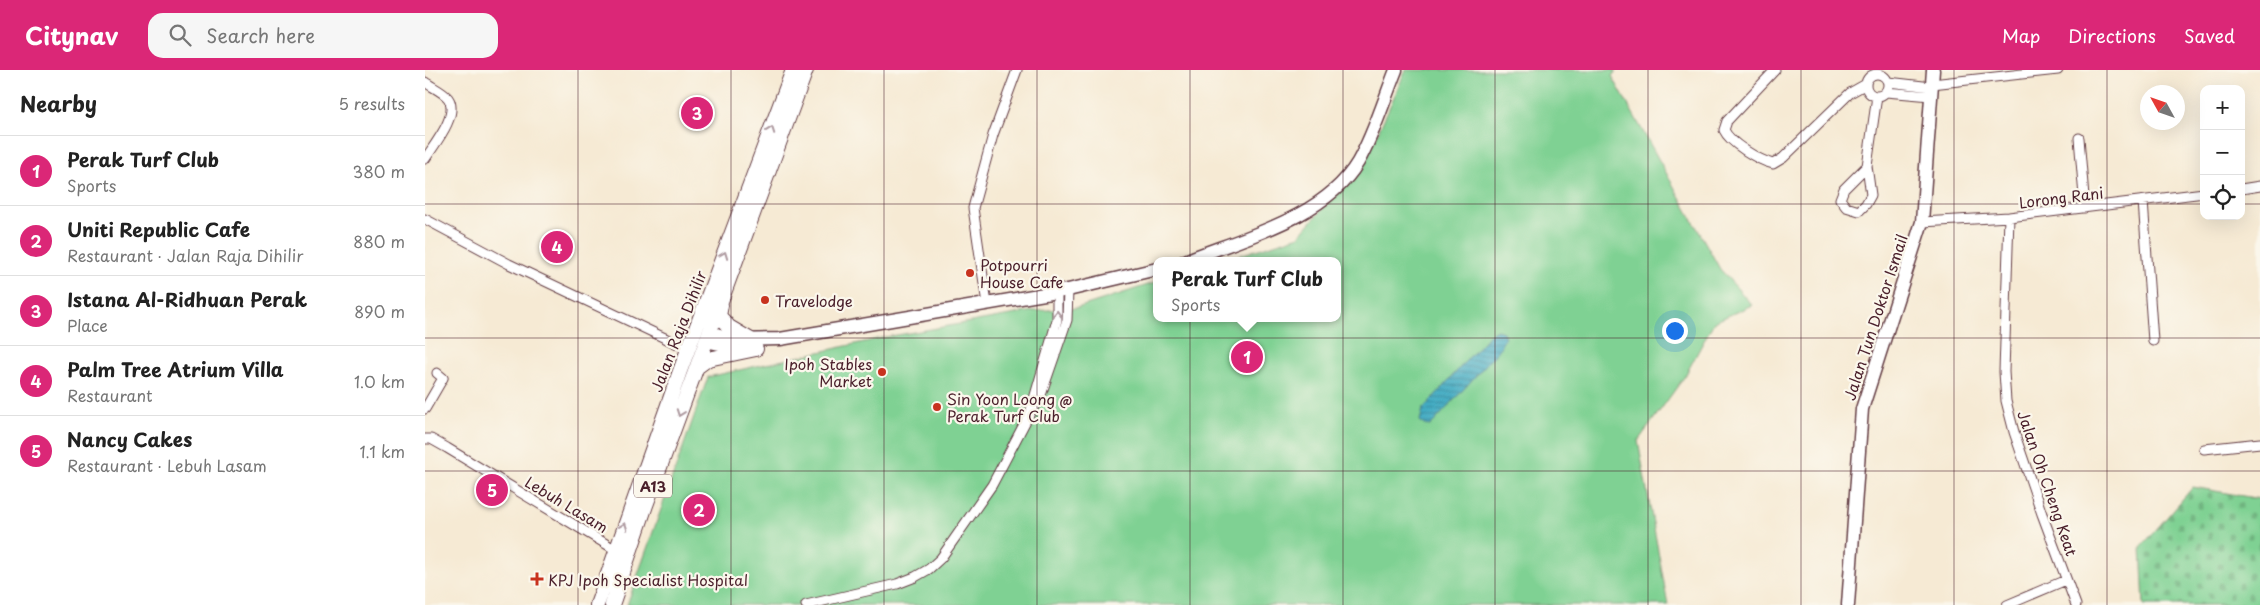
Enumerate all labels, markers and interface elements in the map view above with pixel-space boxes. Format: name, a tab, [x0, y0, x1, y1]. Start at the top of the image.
search box	[148, 13, 498, 58]
text: Citynav	[25, 17, 118, 53]
icon: search	[166, 21, 194, 49]
text: Search here	[206, 21, 315, 49]
text: Map	[2002, 22, 2040, 49]
text: Directions	[2068, 22, 2156, 49]
text: Saved	[2184, 22, 2235, 49]
north arrow	[2140, 85, 2185, 130]
map controls	[2200, 85, 2245, 220]
button: +	[2200, 85, 2245, 130]
text: Nearby	[20, 87, 97, 119]
text: 5 results	[338, 91, 405, 115]
pin: 3	[681, 94, 713, 132]
one-way arrow	[765, 127, 775, 135]
button: −	[2200, 130, 2245, 175]
text: Perak Turf Club	[67, 145, 219, 173]
text: 1	[32, 159, 40, 183]
text: 380 m	[353, 159, 405, 183]
text: Sports	[67, 173, 116, 197]
button: locate	[2200, 175, 2245, 220]
street label: Lorong Rani	[2017, 180, 2105, 214]
text: Uniti Republic Cafe	[67, 215, 250, 243]
pin: 4	[541, 228, 573, 266]
text: 2	[30, 229, 42, 253]
text: 880 m	[353, 229, 405, 253]
street label: Jalan Tun Doktor Ismail	[1837, 231, 1913, 403]
text: Restaurant · Jalan Raja Dihilir	[67, 243, 303, 267]
one-way arrow	[719, 251, 729, 259]
place label: Potpourri House Cafe	[980, 253, 1064, 293]
popup	[1153, 257, 1341, 322]
text: Perak Turf Club	[1171, 264, 1323, 292]
street label: Jalan Raja Dihilir	[644, 267, 712, 395]
marker: Potpourri House Cafe	[964, 267, 976, 279]
text: Istana Al-Ridhuan Perak	[67, 285, 307, 313]
place label: Travelodge	[775, 289, 853, 312]
text: Sports	[1171, 292, 1220, 316]
marker: Travelodge	[759, 294, 771, 306]
text: 3	[31, 299, 41, 323]
text: 890 m	[354, 299, 405, 323]
one-way arrow	[1051, 310, 1062, 318]
text: Place	[67, 313, 108, 337]
your location	[1662, 318, 1688, 344]
pin: 1	[1231, 338, 1263, 376]
place label: Ipoh Stables Market	[784, 352, 872, 392]
text: Palm Tree Atrium Villa	[67, 355, 284, 383]
marker: Ipoh Stables Market	[876, 366, 888, 378]
text: 4	[31, 369, 41, 393]
text: 1.0 km	[354, 369, 405, 393]
text: Restaurant	[67, 383, 153, 407]
place label: Sin Yoon Loong @ Perak Turf Club	[947, 387, 1072, 427]
marker: Sin Yoon Loong @ Perak Turf Club	[931, 401, 943, 413]
street label: Jalan Oh Cheng Keat	[2012, 407, 2084, 559]
one-way arrow	[676, 408, 686, 417]
text: Nancy Cakes	[67, 425, 192, 453]
text: 5	[31, 439, 41, 463]
text: 1.1 km	[359, 439, 405, 463]
text: Restaurant · Lebuh Lasam	[67, 453, 267, 477]
street label: Lebuh Lasam	[521, 470, 613, 538]
pin: 5	[476, 471, 508, 509]
road number: A13	[634, 474, 672, 498]
pin: 2	[683, 491, 715, 529]
one-way arrow	[618, 522, 628, 531]
place label: KPJ Ipoh Specialist Hospital	[548, 568, 748, 591]
marker: KPJ Ipoh Specialist Hospital	[530, 572, 544, 586]

